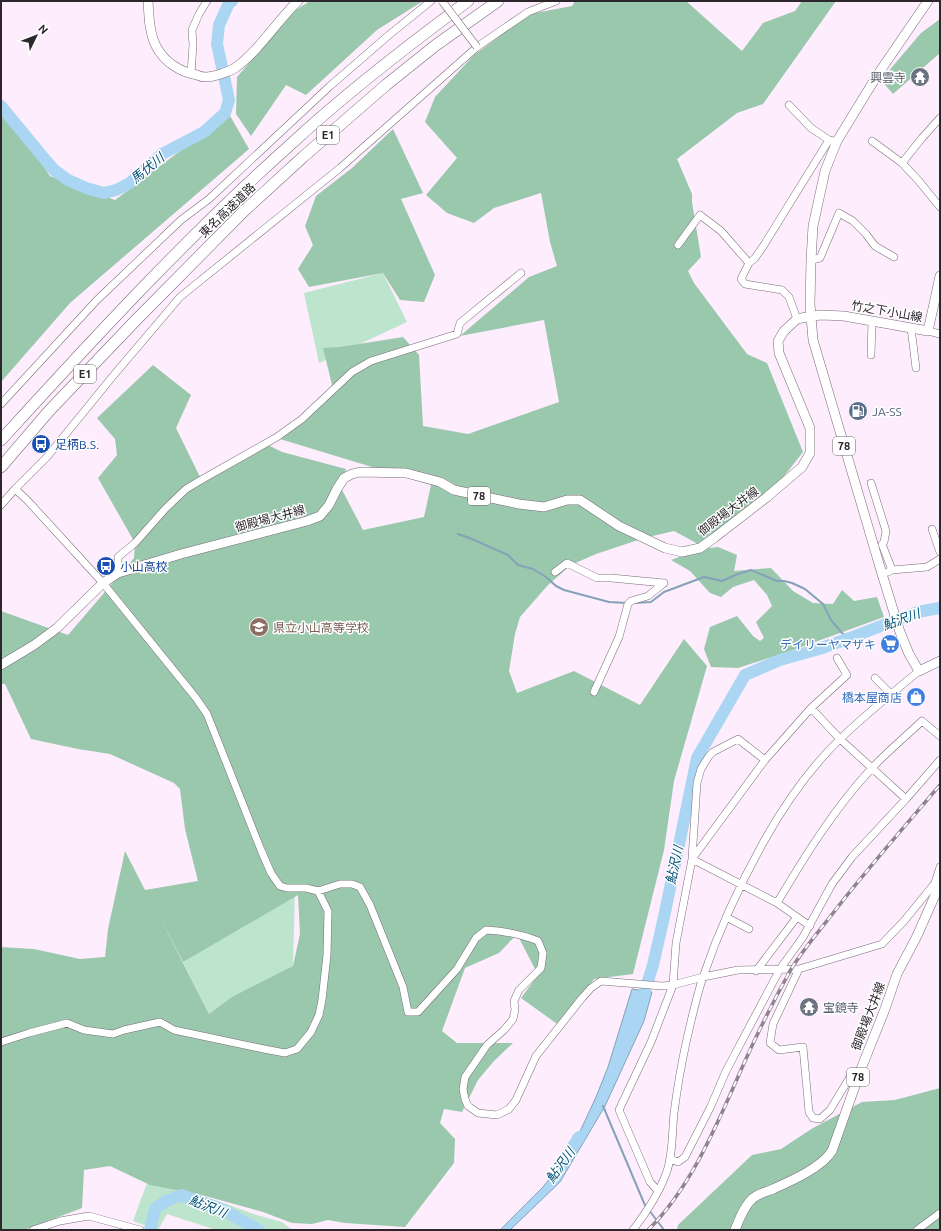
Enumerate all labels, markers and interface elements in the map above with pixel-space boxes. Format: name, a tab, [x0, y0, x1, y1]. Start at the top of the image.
north arrow	[16, 16, 56, 56]
text: N	[36, 22, 51, 36]
temple icon: 興雲寺	[909, 66, 931, 88]
place label: 興雲寺	[870, 71, 906, 84]
road number: E1	[317, 126, 339, 144]
water label: 馬伏川	[128, 149, 168, 186]
street label: 東名高速道路	[197, 180, 257, 240]
street label: 竹之下小山線	[850, 298, 924, 324]
road number: E1	[74, 365, 96, 383]
fuel station icon: JA-SS	[847, 400, 869, 422]
place label: JA-SS	[872, 405, 902, 418]
bus stop icon: 足柄B.S.	[30, 433, 52, 455]
road number: 78	[833, 437, 855, 455]
place label: 足柄B.S.	[55, 438, 99, 451]
street label: 御殿場大井線	[695, 484, 761, 538]
road number: 78	[468, 487, 490, 505]
street label: 御殿場大井線	[234, 502, 306, 534]
bus stop icon: 小山高校	[95, 555, 117, 577]
place label: 小山高校	[120, 560, 168, 573]
water label: 鮎沢川	[880, 605, 924, 632]
school or university icon: 県立小山高等学校	[248, 616, 270, 638]
place label: 県立小山高等学校	[273, 621, 369, 634]
supermarket icon: デイリーヤマザキ	[879, 633, 901, 655]
place label: デイリーヤマザキ	[780, 638, 876, 651]
shop icon: 橋本屋商店	[905, 686, 927, 708]
place label: 橋本屋商店	[842, 691, 902, 704]
water label: 鮎沢川	[663, 843, 685, 886]
street label: 御殿場大井線	[849, 980, 887, 1052]
temple icon: 宝鏡寺	[798, 996, 820, 1018]
place label: 宝鏡寺	[823, 1001, 859, 1014]
road number: 78	[847, 1068, 869, 1086]
water label: 鮎沢川	[543, 1143, 578, 1185]
water label: 鮎沢川	[187, 1192, 231, 1221]

